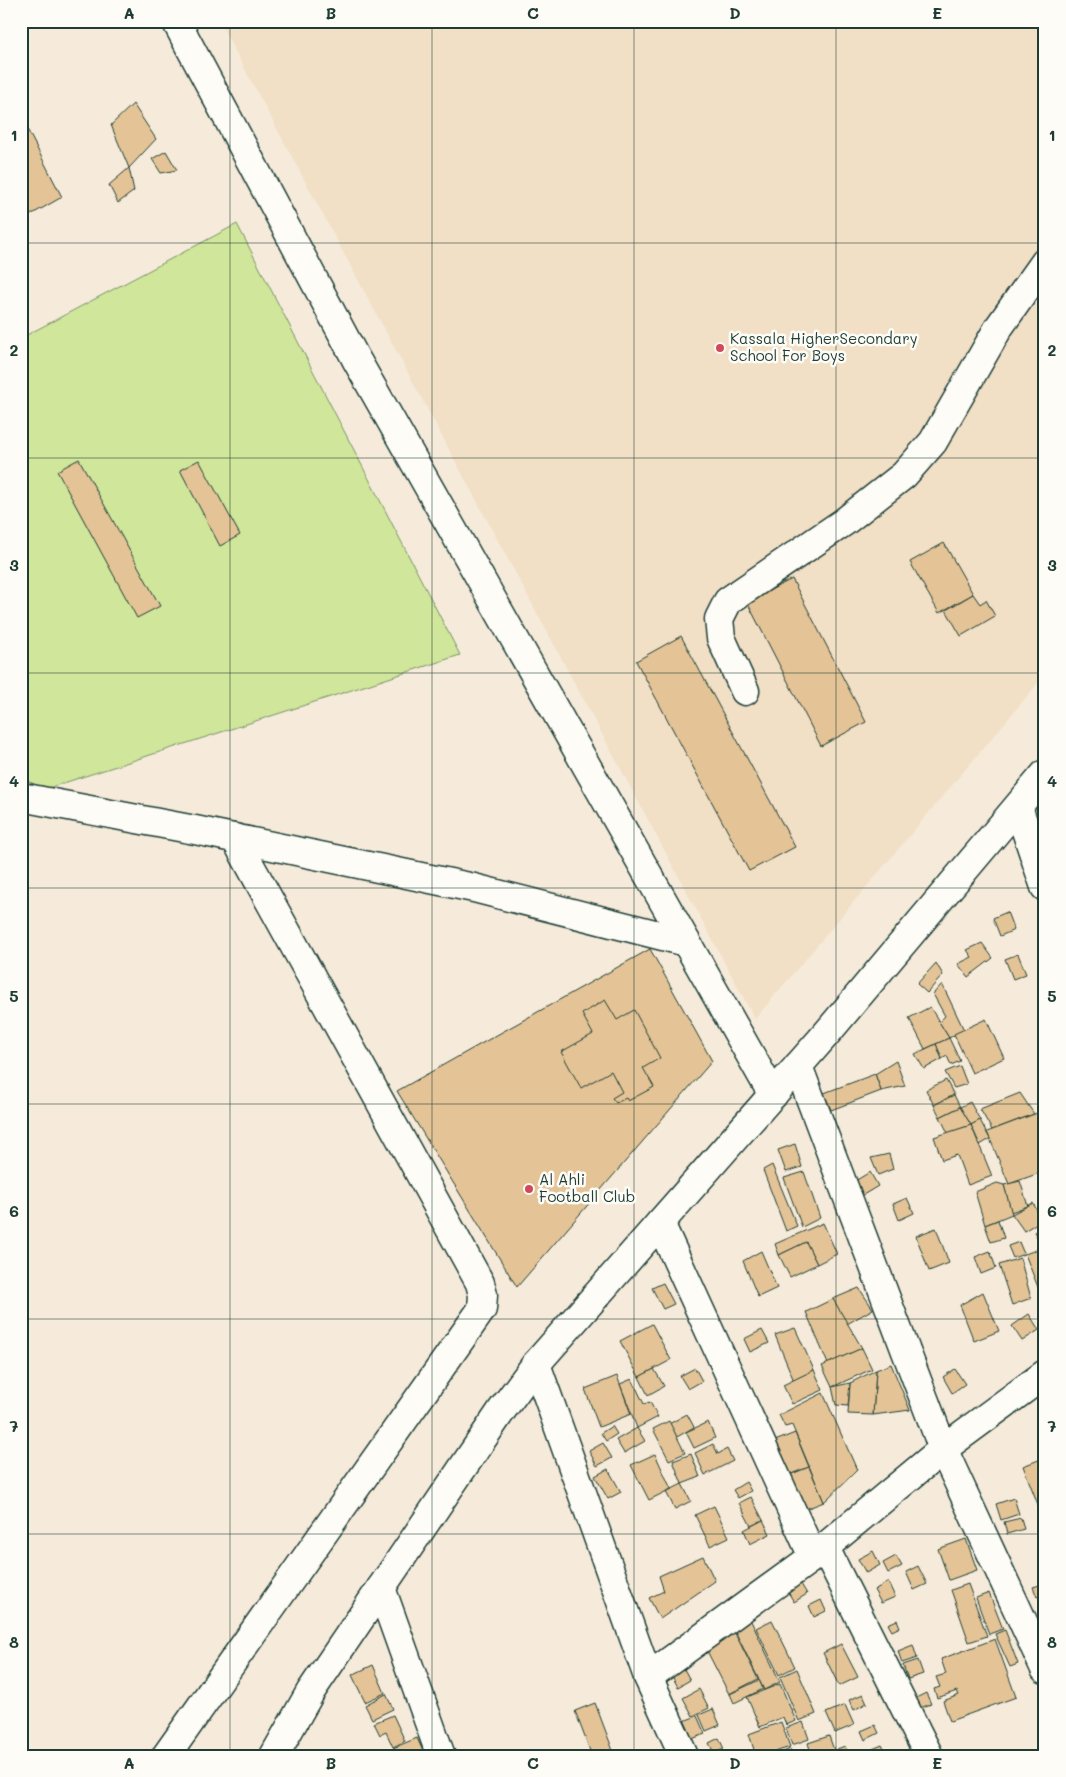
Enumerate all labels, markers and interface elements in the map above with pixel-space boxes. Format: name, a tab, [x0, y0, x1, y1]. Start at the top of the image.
text: A	[123, 2, 135, 23]
text: B	[326, 2, 336, 23]
text: C	[527, 2, 539, 23]
text: D	[729, 2, 741, 23]
text: E	[932, 2, 942, 23]
text: 1	[10, 124, 18, 145]
text: 1	[1048, 124, 1056, 145]
place label: Kassala HigherSecondary School For Boys	[730, 328, 918, 365]
text: 2	[10, 339, 19, 360]
text: 2	[1048, 339, 1057, 360]
marker: Kassala HigherSecondary School For Boys	[714, 342, 726, 354]
text: 3	[9, 554, 19, 575]
text: 3	[1047, 554, 1057, 575]
text: 4	[9, 770, 19, 791]
text: 4	[1047, 770, 1057, 791]
text: 5	[9, 985, 19, 1006]
text: 5	[1047, 985, 1057, 1006]
place label: Al Ahli Football Club	[539, 1169, 635, 1206]
marker: Al Ahli Football Club	[523, 1183, 535, 1195]
text: 6	[9, 1200, 19, 1221]
text: 6	[1047, 1200, 1057, 1221]
text: 7	[10, 1415, 19, 1436]
text: 7	[1048, 1415, 1057, 1436]
text: 8	[9, 1631, 19, 1652]
text: 8	[1047, 1631, 1057, 1652]
text: A	[123, 1752, 135, 1773]
text: B	[326, 1752, 336, 1773]
text: C	[527, 1752, 539, 1773]
text: D	[729, 1752, 741, 1773]
text: E	[932, 1752, 942, 1773]

